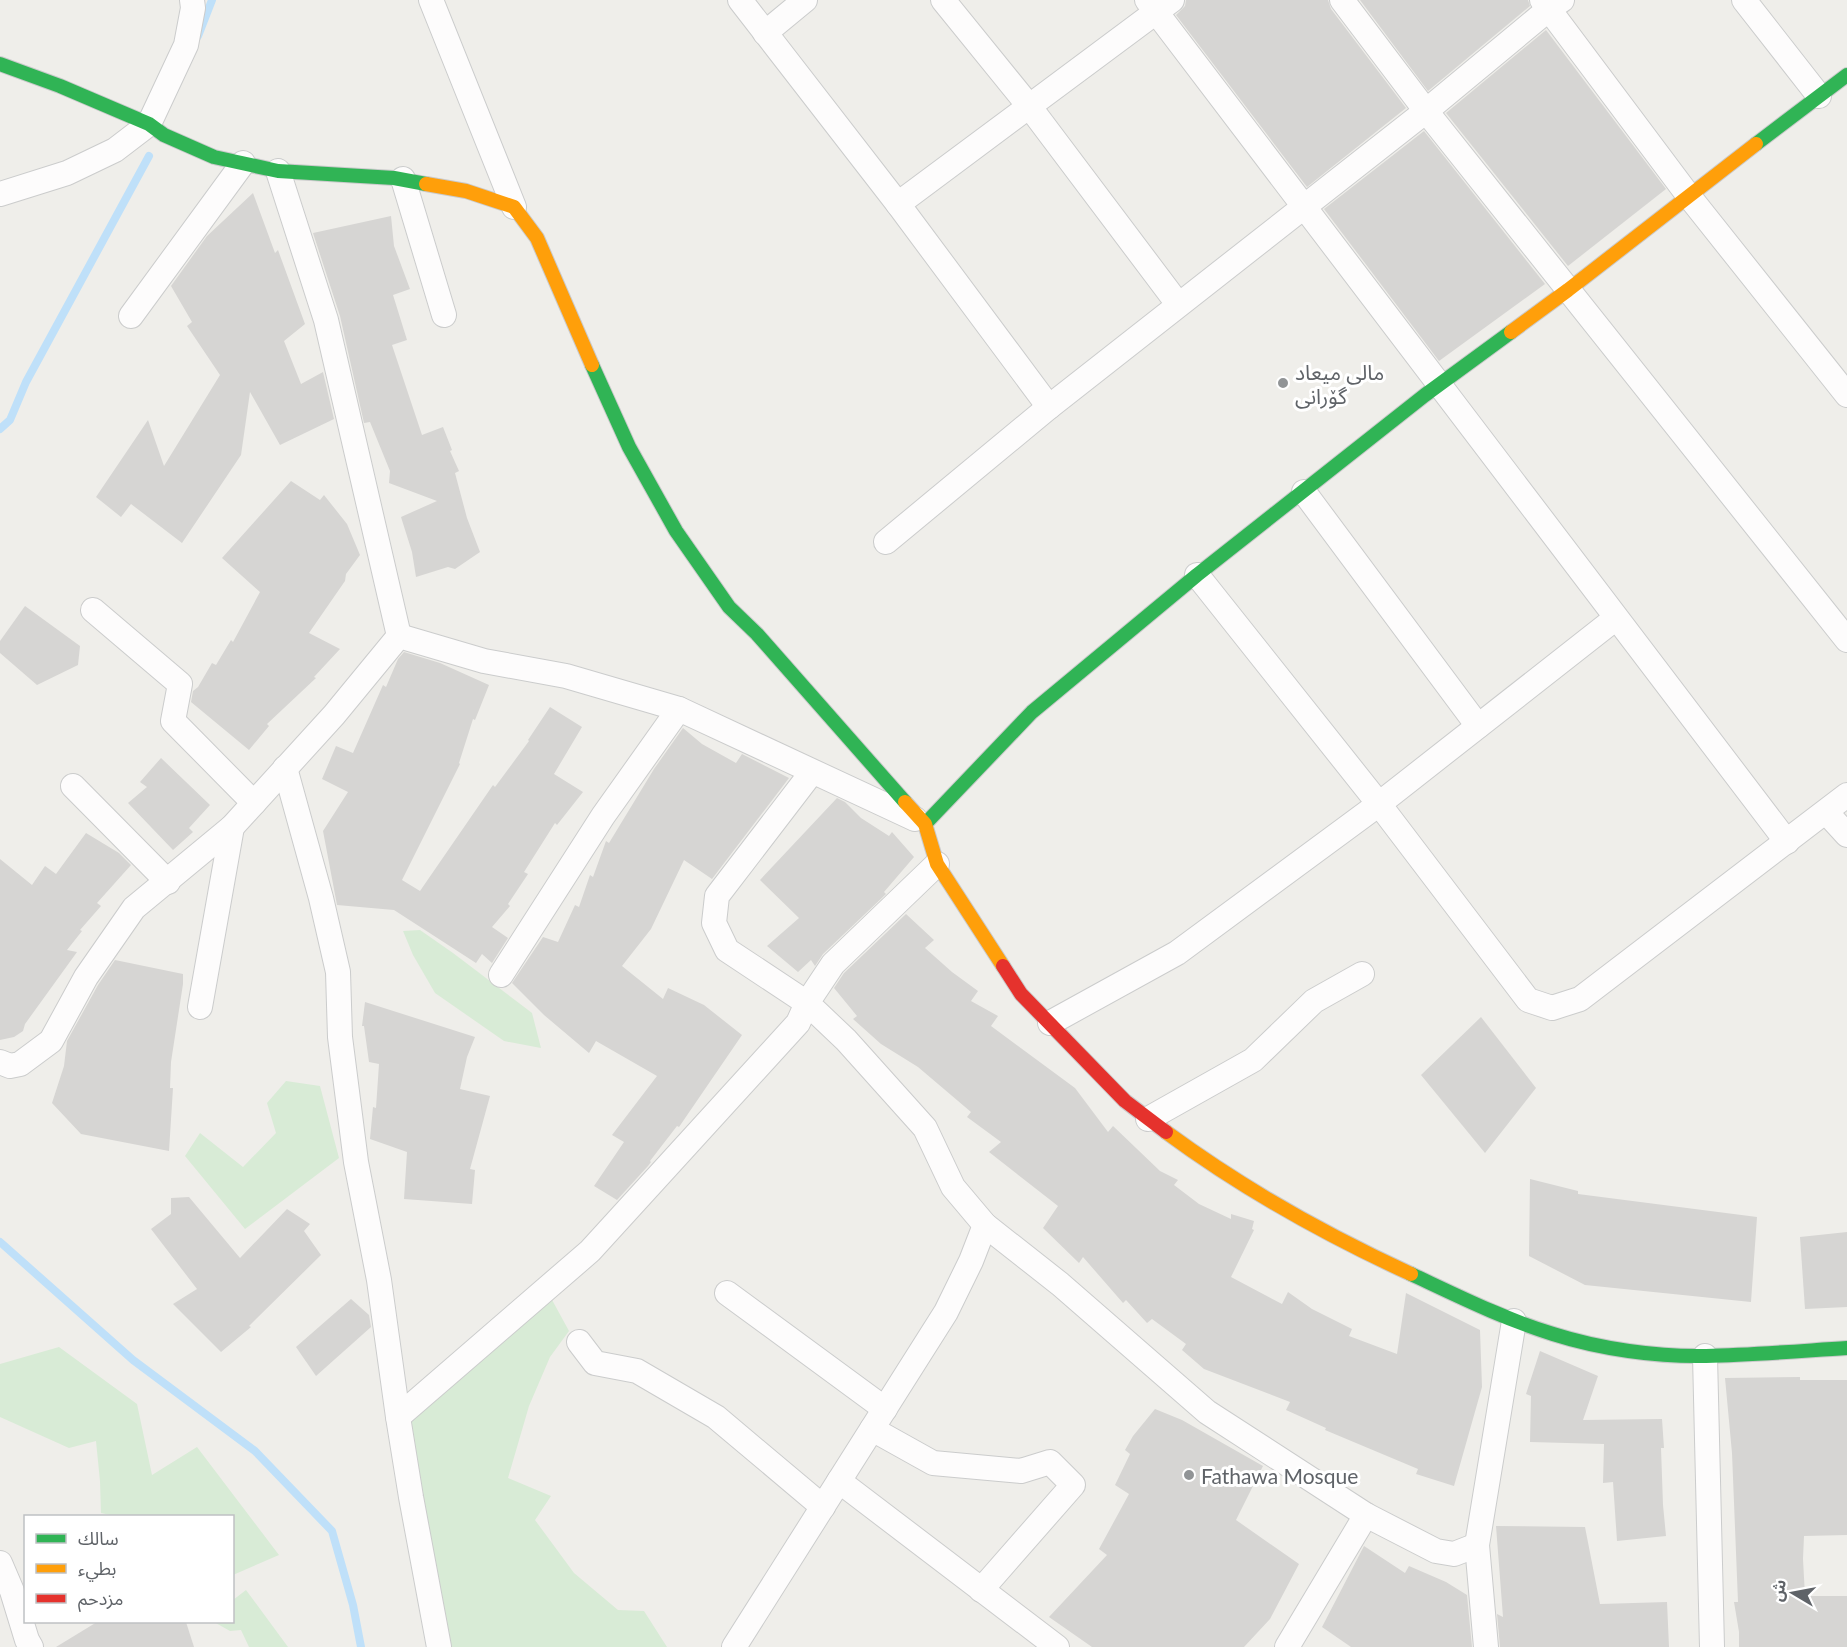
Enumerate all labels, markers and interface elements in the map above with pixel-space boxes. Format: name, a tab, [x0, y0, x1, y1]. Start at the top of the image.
place label: مالی میعاد گۆرانی	[1295, 359, 1384, 409]
marker: مالی میعاد گۆرانی	[1276, 376, 1290, 390]
place label: Fathawa Mosque	[1201, 1463, 1358, 1488]
marker: Fathawa Mosque	[1182, 1468, 1196, 1482]
legend	[24, 1515, 234, 1623]
text: سالك	[78, 1527, 119, 1549]
text: بطيء	[78, 1557, 116, 1582]
north arrow	[1763, 1563, 1823, 1623]
text: ش	[1766, 1578, 1790, 1603]
text: مزدحم	[78, 1587, 123, 1612]

